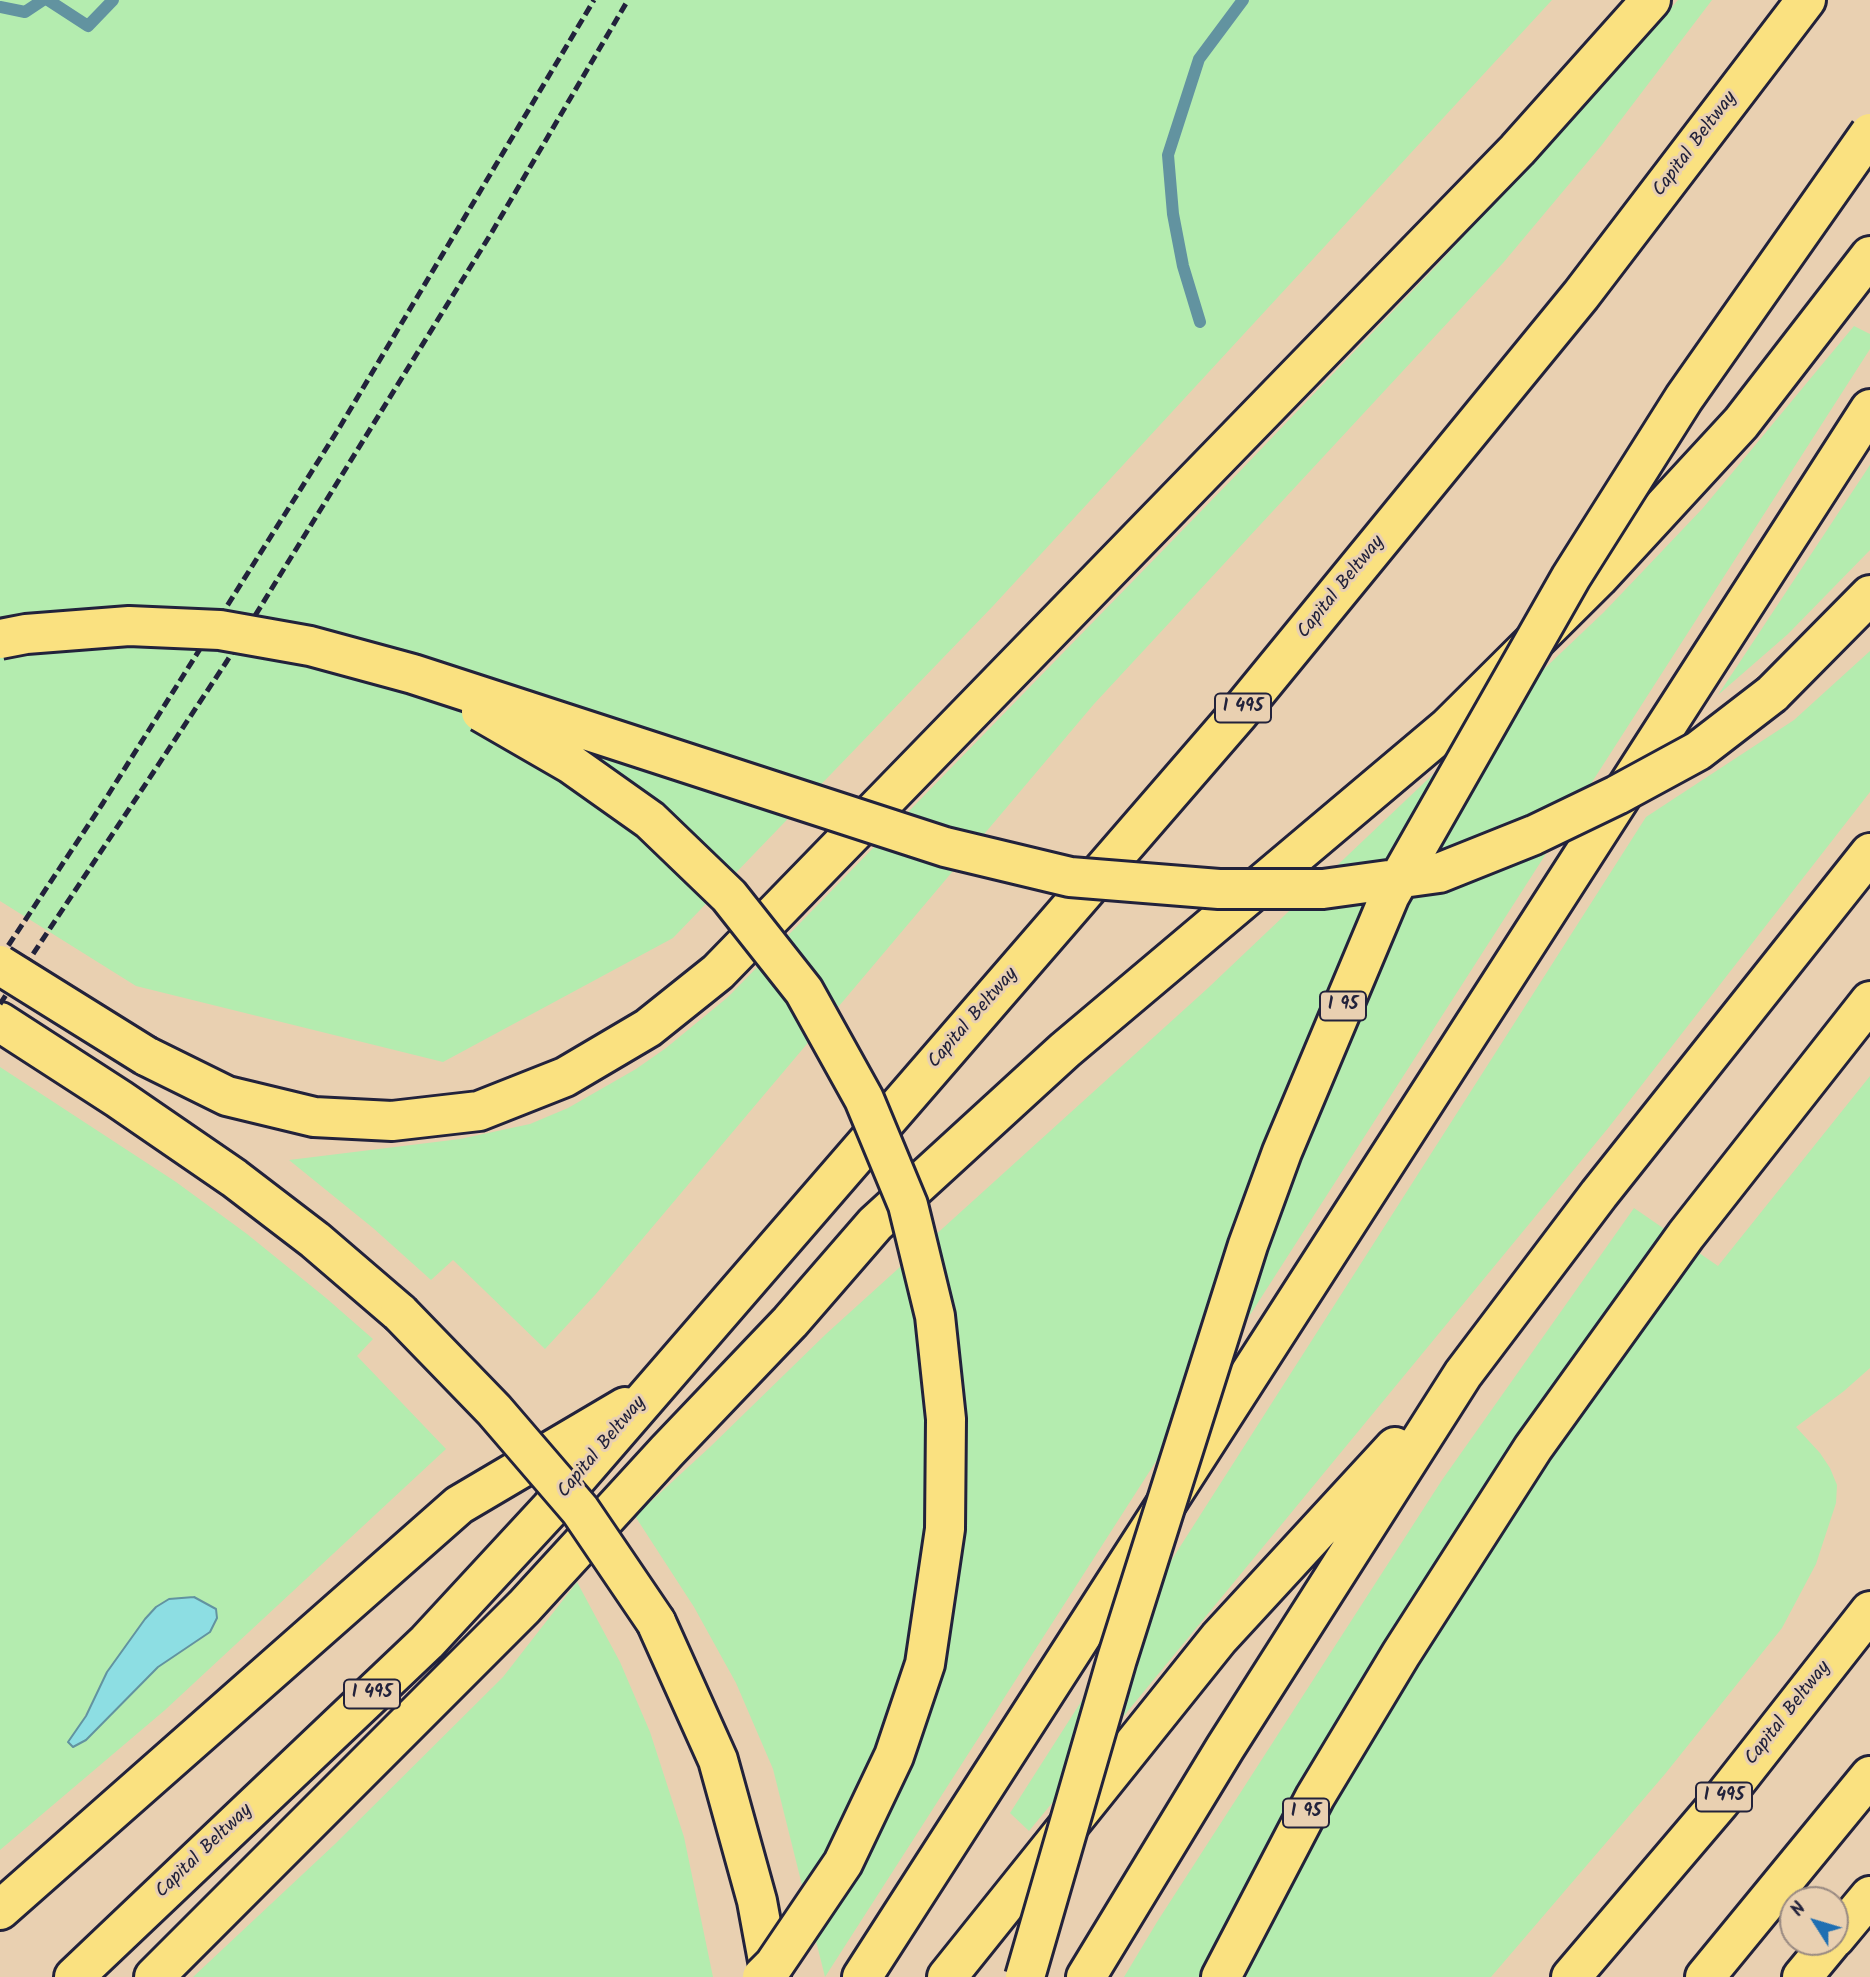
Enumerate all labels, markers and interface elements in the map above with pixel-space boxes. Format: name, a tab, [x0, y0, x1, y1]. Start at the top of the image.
street label: Capital Beltway	[1649, 88, 1743, 202]
street label: Capital Beltway	[1294, 532, 1390, 644]
road number: I 495	[1215, 694, 1271, 722]
street label: Capital Beltway	[924, 964, 1024, 1074]
road number: I 95	[1320, 992, 1366, 1021]
street label: Capital Beltway	[554, 1393, 652, 1503]
street label: Capital Beltway	[1741, 1657, 1837, 1771]
road number: I 495	[344, 1680, 400, 1708]
road number: I 495	[1696, 1782, 1752, 1812]
road number: I 95	[1283, 1798, 1329, 1828]
street label: Capital Beltway	[152, 1800, 258, 1904]
north arrow	[1779, 1886, 1849, 1956]
text: N	[1783, 1896, 1814, 1923]

